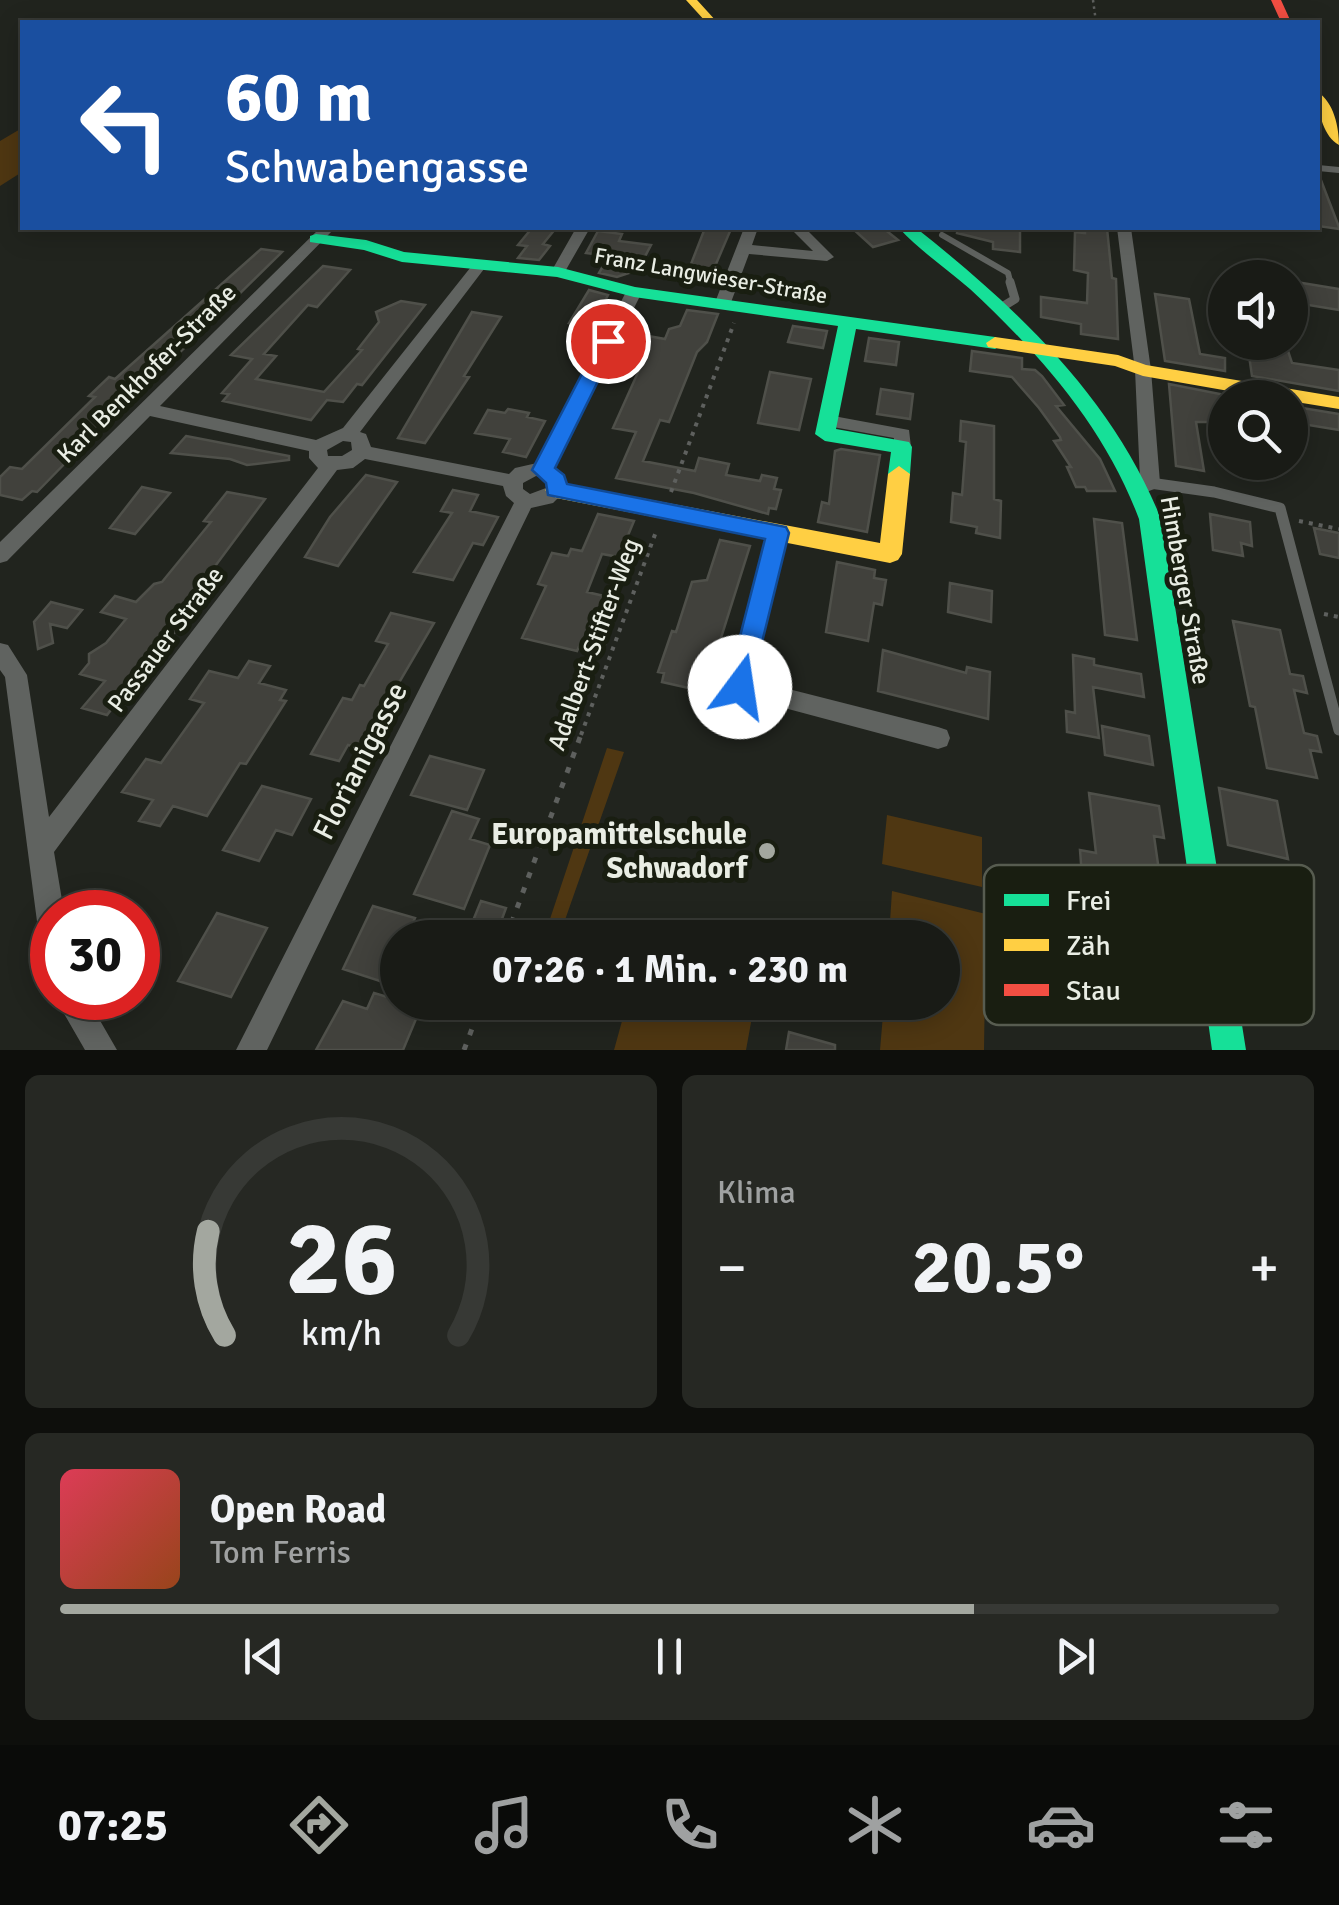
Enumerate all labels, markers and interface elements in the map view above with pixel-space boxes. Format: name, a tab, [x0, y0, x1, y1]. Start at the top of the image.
text: 60 m	[225, 54, 373, 140]
icon: left	[60, 60, 190, 190]
text: Schwabengasse	[225, 140, 529, 195]
street label: Franz Langwieser-Straße	[592, 242, 830, 309]
map controls	[1208, 260, 1308, 480]
button: sound	[1208, 260, 1308, 360]
street label: Karl Benkhofer-Straße	[50, 277, 243, 470]
pin	[566, 299, 651, 384]
icon: arrive	[581, 314, 636, 369]
button: search	[1208, 380, 1308, 480]
street label: Himberger Straße	[1154, 493, 1217, 687]
street label: Adalbert-Stifter-Weg	[541, 534, 646, 754]
street label: Passauer Straße	[101, 560, 230, 718]
position arrow	[688, 635, 792, 739]
street label: Florianigasse	[305, 676, 416, 846]
place label: Europamittelschule Schwadorf	[491, 816, 749, 887]
marker: Europamittelschule Schwadorf	[756, 840, 778, 862]
legend	[984, 865, 1314, 1025]
text: Frei	[1066, 884, 1111, 918]
speed limit sign: 30	[30, 890, 160, 1020]
text: Zäh	[1066, 929, 1111, 963]
text: 07:26 · 1 Min. · 230 m	[492, 946, 848, 993]
text: Stau	[1066, 974, 1121, 1008]
text: Klima	[717, 1173, 796, 1212]
text: 26	[285, 1195, 397, 1323]
text: 20.5°	[912, 1221, 1085, 1314]
text: −	[717, 1234, 747, 1302]
text: +	[1249, 1234, 1279, 1302]
text: km/h	[301, 1311, 381, 1355]
text: Open Road	[210, 1486, 386, 1533]
text: Tom Ferris	[210, 1533, 351, 1572]
icon: previous	[236, 1629, 291, 1684]
icon: pause	[642, 1629, 697, 1684]
icon: next	[1048, 1629, 1103, 1684]
icon: directions	[284, 1790, 354, 1860]
icon: music	[469, 1790, 539, 1860]
icon: phone	[655, 1790, 725, 1860]
icon: climate	[840, 1790, 910, 1860]
icon: car	[1026, 1790, 1096, 1860]
icon: filters	[1211, 1790, 1281, 1860]
text: 07:25	[58, 1798, 168, 1853]

